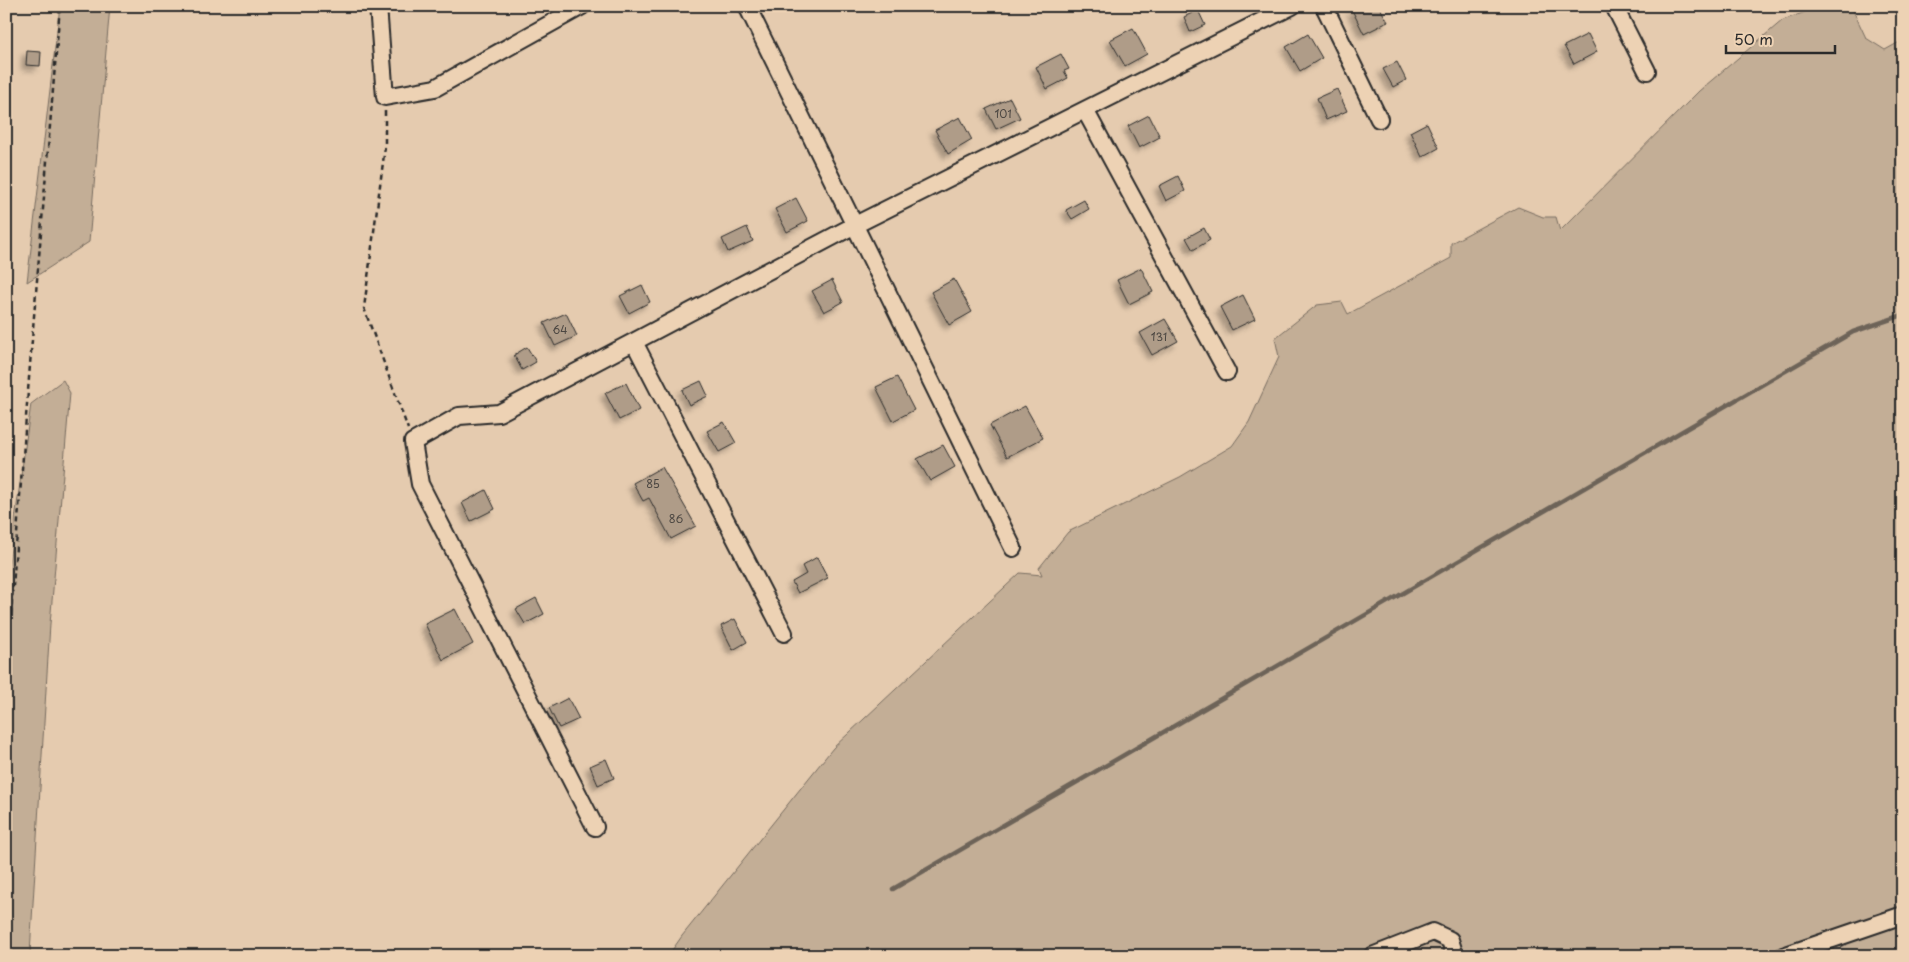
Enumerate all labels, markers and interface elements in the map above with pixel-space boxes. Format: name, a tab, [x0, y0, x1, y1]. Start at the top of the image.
scale bar	[1726, 22, 1835, 54]
text: 50 m	[1734, 27, 1773, 50]
house number: 101	[994, 105, 1012, 122]
house number: 64	[553, 321, 567, 338]
house number: 131	[1151, 328, 1167, 345]
house number: 85	[646, 475, 660, 492]
house number: 86	[669, 510, 683, 527]

